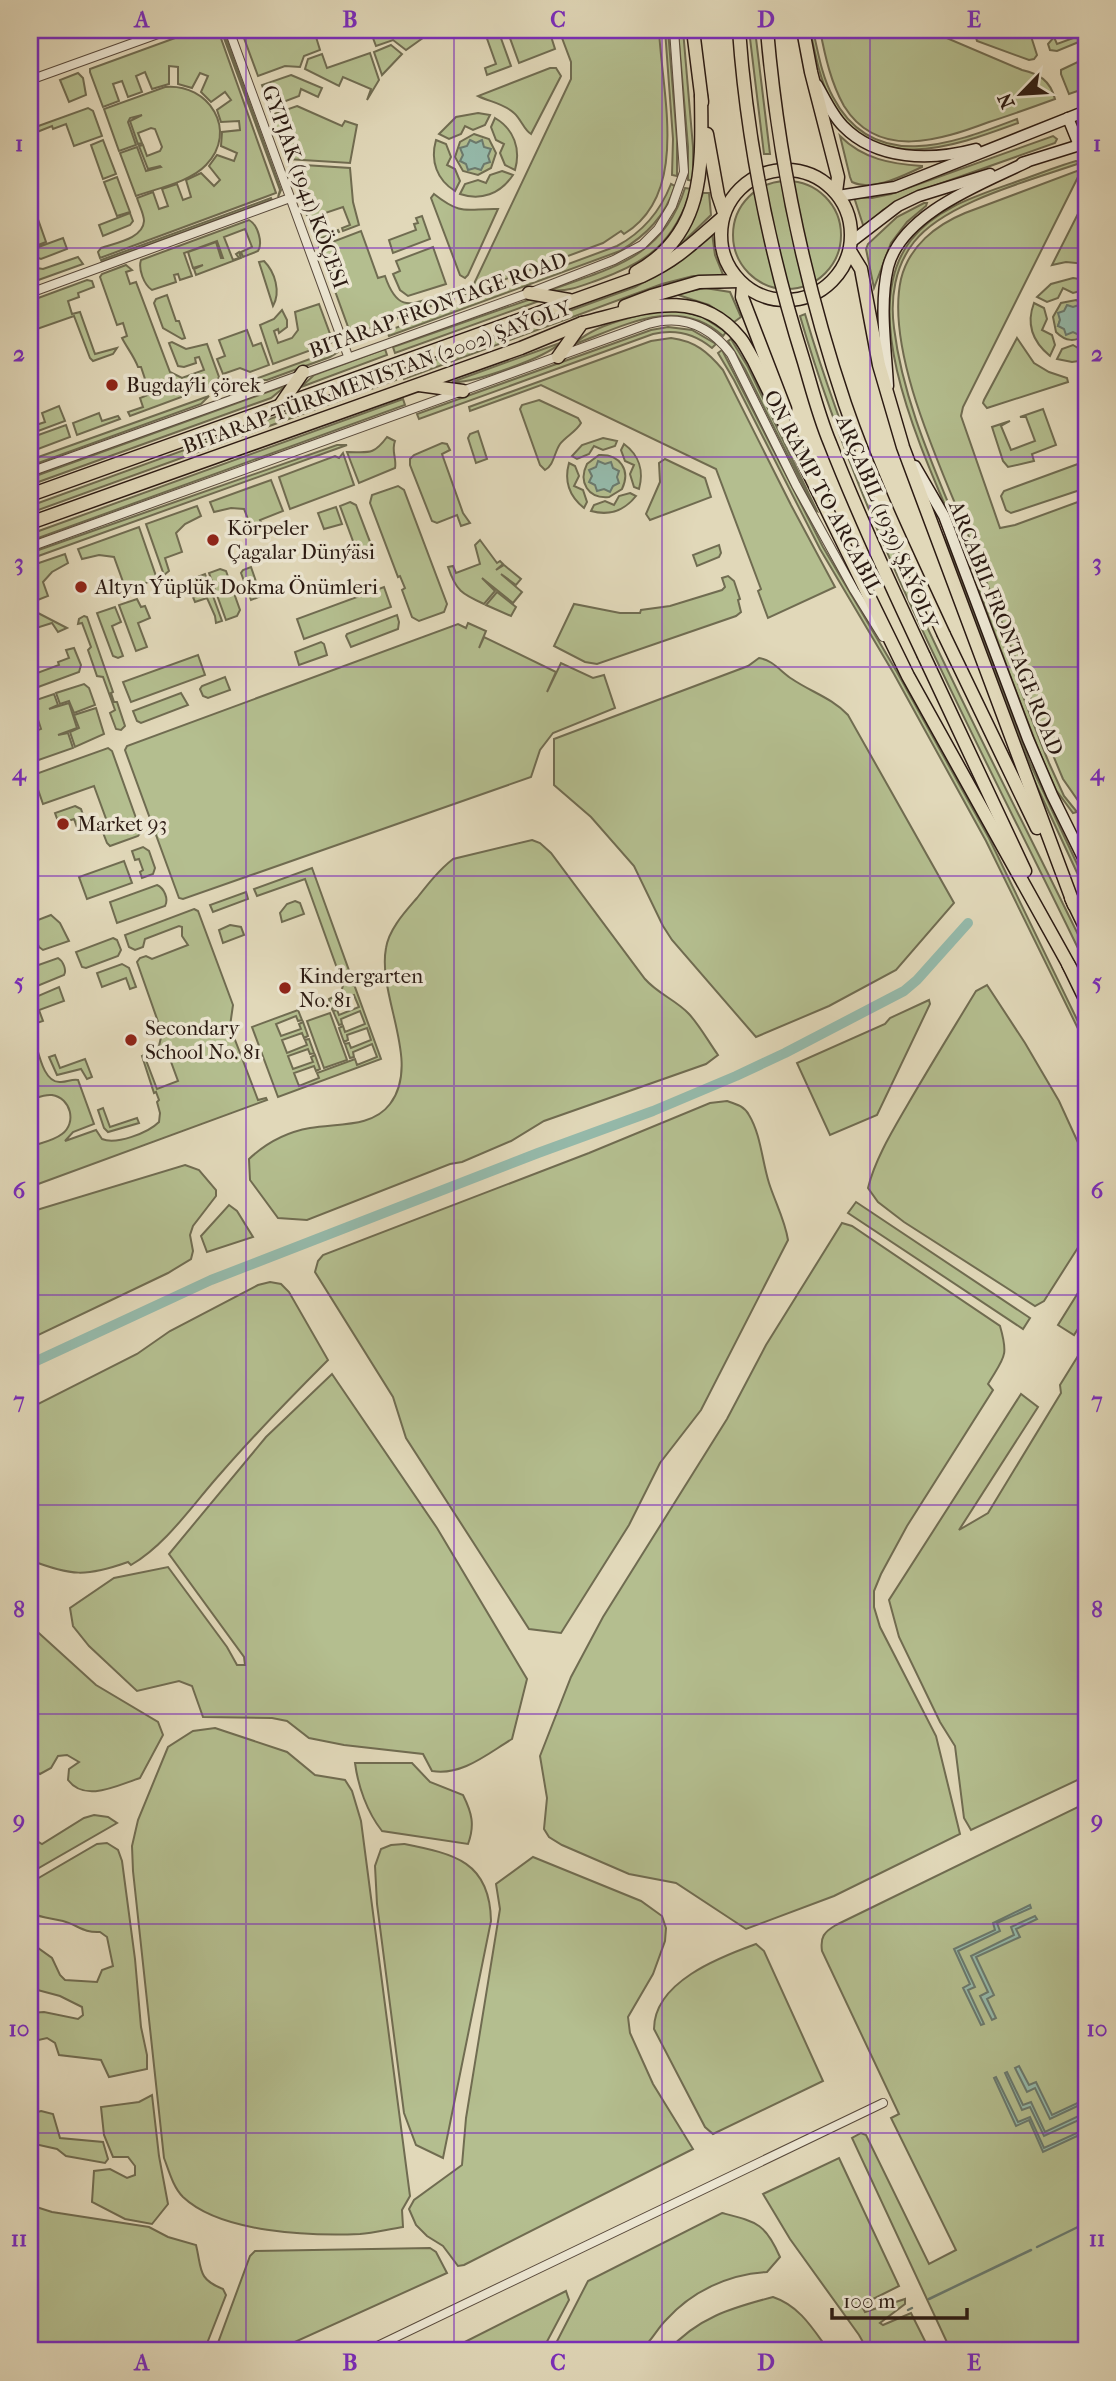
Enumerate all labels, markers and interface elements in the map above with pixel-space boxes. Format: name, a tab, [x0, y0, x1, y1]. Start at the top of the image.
text: A	[133, 6, 151, 33]
text: B	[343, 6, 358, 33]
text: C	[550, 6, 566, 33]
text: D	[757, 6, 775, 33]
text: E	[967, 6, 981, 33]
north arrow	[986, 60, 1056, 130]
street label: GYPJAK (1941) KÖÇESI	[256, 82, 353, 292]
text: N	[993, 89, 1020, 112]
text: 1	[15, 130, 23, 157]
text: 1	[1093, 130, 1101, 157]
street label: BITARAP FRONTAGE ROAD	[306, 247, 570, 363]
street label: BITARAP TÜRKMENISTAN (2002) ŞAÝOLY	[180, 295, 575, 459]
text: 2	[13, 340, 25, 367]
text: 2	[1091, 340, 1103, 367]
place label: Bugdaýli çörek	[126, 373, 261, 397]
marker: Bugdaýli çörek	[104, 377, 120, 393]
street label: ON RAMP TO ARCABIL	[759, 386, 887, 598]
street label: ARÇABIL (1939) ŞAÝOLY	[830, 411, 943, 633]
street label: ARCABIL FRONTAGE ROAD	[943, 496, 1068, 759]
place label: Körpeler Çagalar Dünýäsi	[227, 516, 375, 565]
marker: Körpeler Çagalar Dünýäsi	[205, 532, 221, 548]
text: 3	[14, 549, 24, 576]
text: 3	[1092, 549, 1102, 576]
place label: Altyn Ýüplük Dokma Önümleri	[94, 575, 378, 599]
marker: Altyn Ýüplük Dokma Önümleri	[73, 579, 89, 595]
text: 4	[11, 759, 27, 786]
text: 4	[1089, 759, 1105, 786]
place label: Market 93	[77, 812, 167, 836]
marker: Market 93	[55, 816, 71, 832]
place label: Kindergarten No. 81	[299, 964, 423, 1012]
text: 5	[14, 968, 24, 995]
text: 5	[1092, 968, 1102, 995]
marker: Kindergarten No. 81	[277, 980, 293, 996]
place label: Secondary School No. 81	[145, 1016, 261, 1064]
marker: Secondary School No. 81	[123, 1032, 139, 1048]
text: 6	[13, 1177, 26, 1204]
text: 6	[1091, 1177, 1104, 1204]
text: 7	[12, 1387, 25, 1414]
text: 7	[1090, 1387, 1103, 1414]
text: 8	[13, 1596, 25, 1623]
text: 8	[1091, 1596, 1103, 1623]
text: 9	[12, 1806, 25, 1833]
text: 9	[1090, 1806, 1103, 1833]
text: 10	[9, 2015, 29, 2042]
text: 10	[1087, 2015, 1107, 2042]
text: 11	[11, 2225, 27, 2252]
text: 11	[1089, 2225, 1105, 2252]
scale bar	[832, 2276, 967, 2320]
text: 100 m	[843, 2289, 896, 2313]
text: A	[133, 2349, 151, 2376]
text: B	[343, 2349, 358, 2376]
text: C	[550, 2349, 566, 2376]
text: D	[757, 2349, 775, 2376]
text: E	[967, 2349, 981, 2376]

